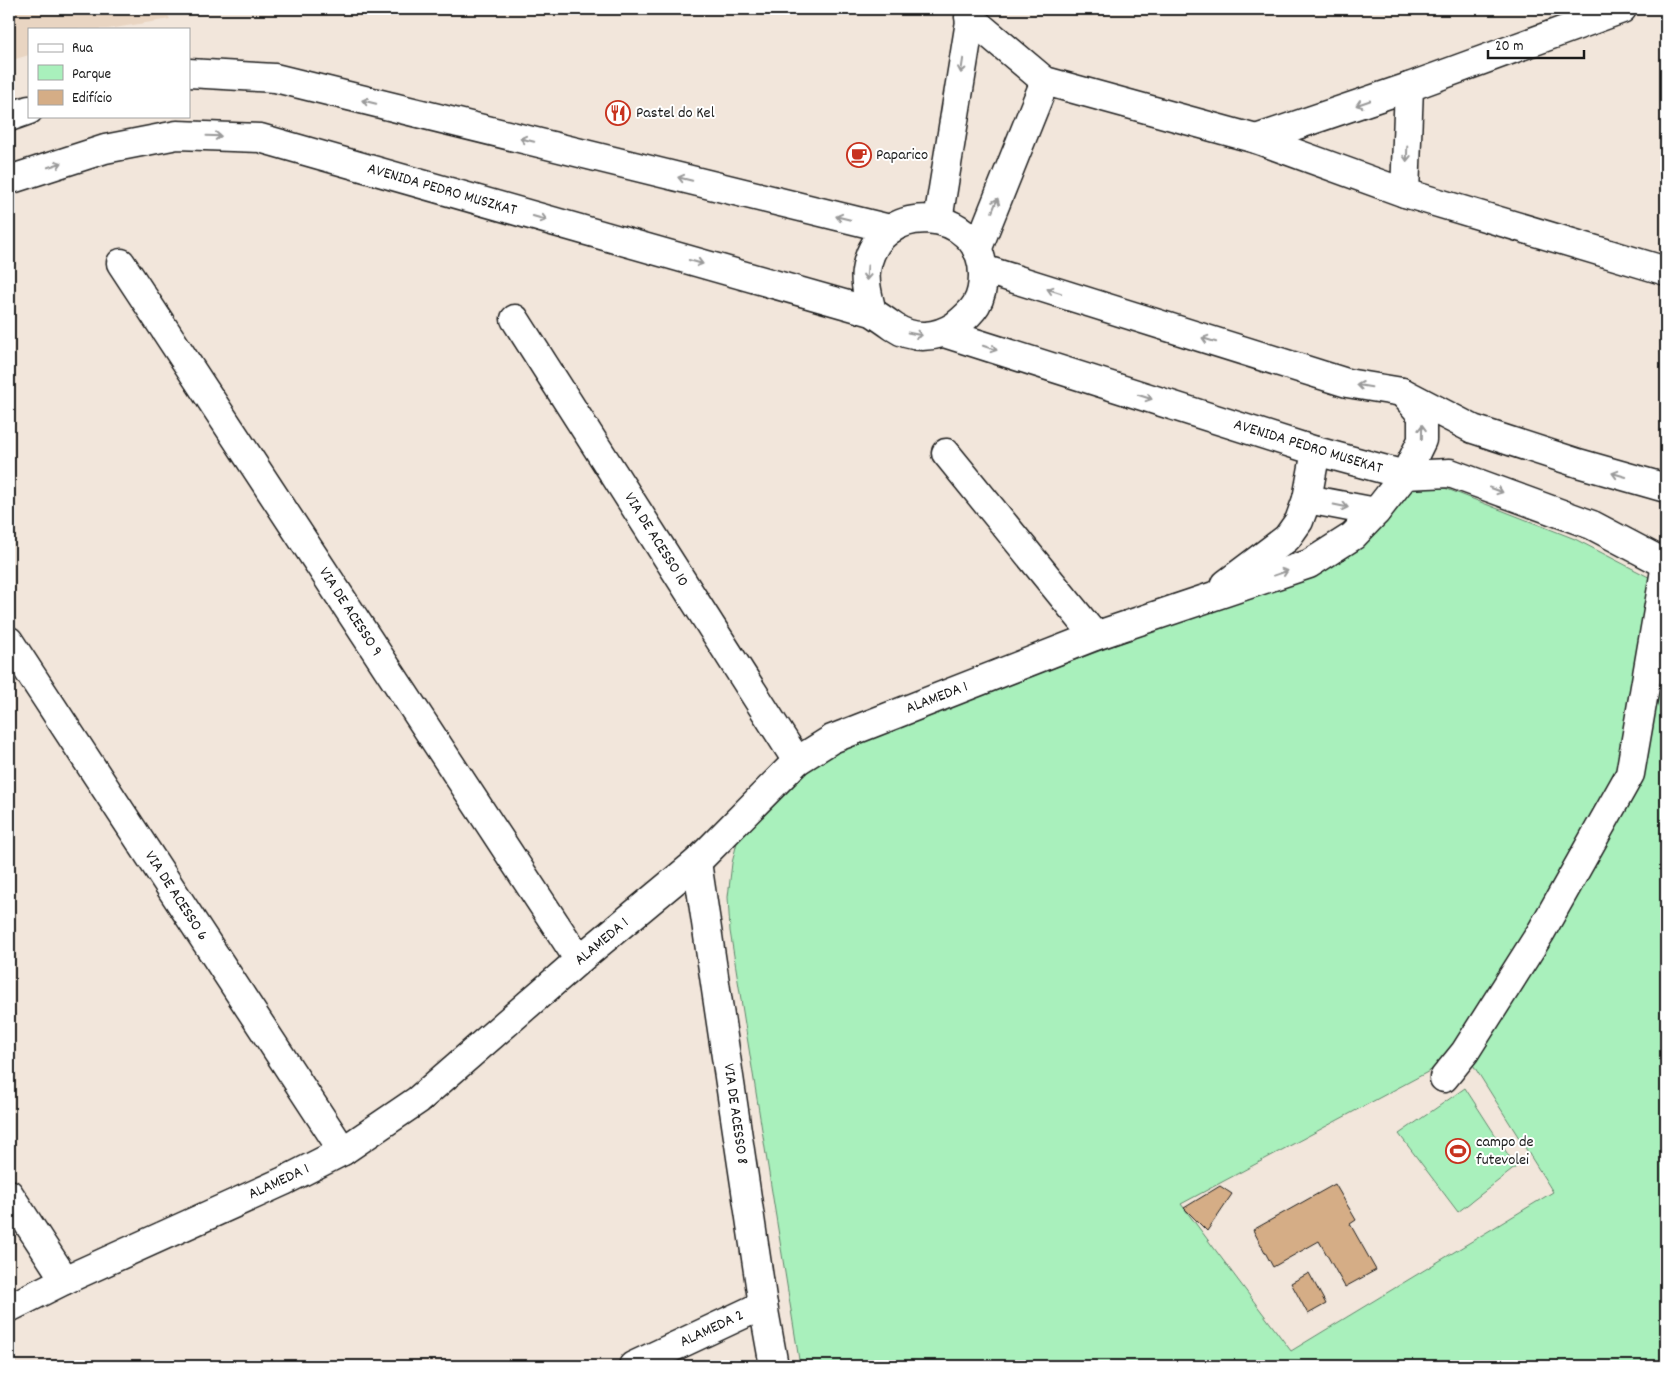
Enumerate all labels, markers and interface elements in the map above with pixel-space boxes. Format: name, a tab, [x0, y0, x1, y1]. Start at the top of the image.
legend	[28, 28, 190, 118]
scale bar	[1488, 28, 1584, 60]
text: 20 m	[1495, 36, 1523, 58]
text: Rua	[72, 38, 94, 60]
one-way arrow	[957, 57, 967, 73]
text: Parque	[72, 64, 112, 86]
text: Edifício	[72, 88, 112, 110]
one-way arrow	[362, 97, 378, 106]
one-way arrow	[1356, 99, 1371, 108]
restaurant icon: Pastel do Kel	[605, 100, 631, 126]
place label: Pastel do Kel	[636, 102, 715, 125]
one-way arrow	[205, 132, 221, 141]
one-way arrow	[520, 135, 536, 144]
cafe icon: Paparico	[846, 142, 872, 168]
place label: Paparico	[876, 144, 928, 167]
one-way arrow	[1402, 145, 1412, 161]
street label: AVENIDA PEDRO MUSZKAT	[365, 158, 520, 222]
one-way arrow	[47, 160, 62, 169]
one-way arrow	[677, 174, 693, 183]
one-way arrow	[991, 198, 1000, 213]
one-way arrow	[531, 213, 547, 223]
one-way arrow	[835, 213, 851, 222]
one-way arrow	[688, 258, 704, 268]
one-way arrow	[862, 264, 872, 280]
one-way arrow	[1046, 286, 1062, 295]
one-way arrow	[906, 330, 922, 340]
one-way arrow	[1201, 335, 1217, 344]
one-way arrow	[982, 344, 998, 353]
one-way arrow	[1357, 381, 1373, 391]
one-way arrow	[1137, 393, 1153, 402]
street label: AVENIDA PEDRO MUSEKAT	[1231, 413, 1386, 481]
one-way arrow	[1417, 424, 1427, 440]
one-way arrow	[1612, 469, 1628, 479]
one-way arrow	[1488, 486, 1503, 495]
street label: VIA DE ACESSO 10	[618, 488, 694, 592]
one-way arrow	[1333, 501, 1349, 511]
street label: VIA DE ACESSO 9	[312, 563, 388, 661]
one-way arrow	[1273, 568, 1289, 578]
street label: ALAMEDA 1	[903, 676, 971, 720]
street label: VIA DE ACESSO 6	[138, 847, 214, 946]
street label: ALAMEDA 1	[570, 912, 634, 972]
street label: VIA DE ACESSO 8	[717, 1062, 753, 1166]
place label: campo de futevolei	[1476, 1131, 1534, 1172]
sports icon: campo de futevolei	[1445, 1138, 1471, 1164]
street label: ALAMEDA 1	[245, 1158, 313, 1206]
street label: ALAMEDA 2	[676, 1304, 748, 1354]

